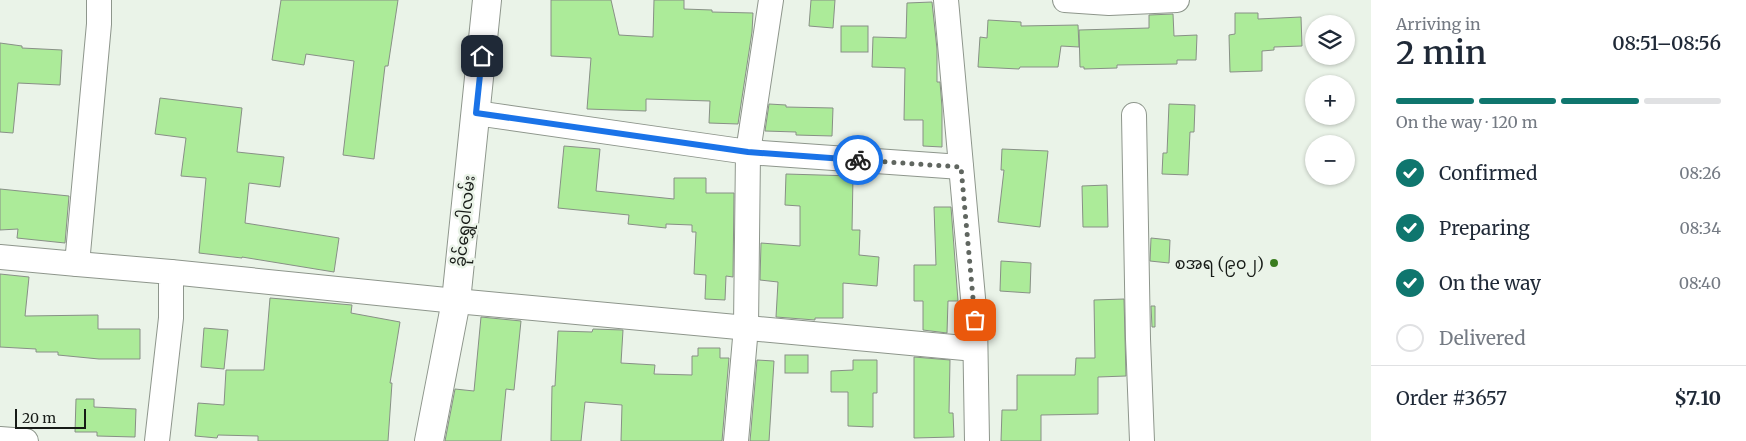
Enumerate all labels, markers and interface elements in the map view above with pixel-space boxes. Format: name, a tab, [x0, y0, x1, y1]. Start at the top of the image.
text: Arriving in	[1396, 14, 1481, 34]
map controls	[1305, 15, 1355, 185]
button: layers	[1305, 15, 1355, 65]
text: 08:51–08:56	[1612, 31, 1721, 55]
text: 2 min	[1396, 33, 1486, 73]
pin	[461, 35, 503, 77]
icon: home	[468, 42, 496, 70]
button: +	[1305, 75, 1355, 125]
text: On the way · 120 m	[1396, 112, 1538, 132]
courier	[833, 135, 883, 185]
button: −	[1305, 135, 1355, 185]
icon: bike	[844, 146, 872, 174]
icon: check	[1396, 159, 1424, 187]
text: Confirmed	[1439, 161, 1537, 185]
text: 08:26	[1679, 163, 1721, 183]
street label: ခိုင်ရွှေဝါလမ်း	[448, 174, 484, 268]
icon: check	[1396, 214, 1424, 242]
text: Preparing	[1439, 216, 1530, 240]
text: 08:34	[1680, 218, 1721, 238]
place label: စအရ (၉၀၂)	[1175, 253, 1264, 277]
marker: စအရ (၉၀၂)	[1268, 257, 1280, 269]
icon: check	[1396, 269, 1424, 297]
text: On the way	[1439, 271, 1541, 295]
text: 08:40	[1679, 273, 1721, 293]
pin	[954, 299, 996, 341]
icon: bag	[961, 306, 989, 334]
text: Delivered	[1439, 326, 1526, 350]
text: Order #3657	[1396, 386, 1507, 410]
text: $7.10	[1674, 386, 1721, 410]
scale bar	[15, 406, 86, 429]
text: 20 m	[22, 409, 56, 427]

